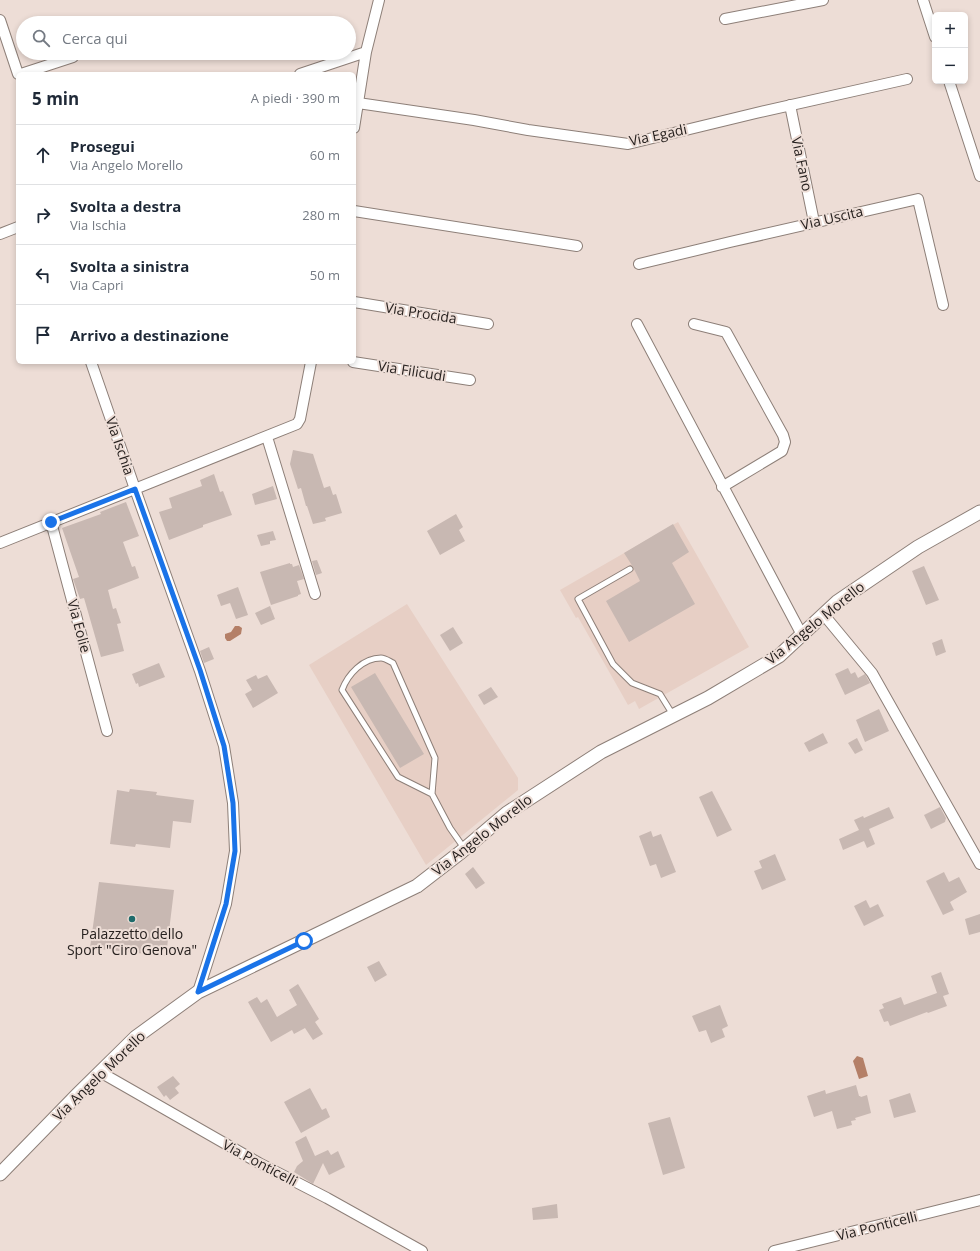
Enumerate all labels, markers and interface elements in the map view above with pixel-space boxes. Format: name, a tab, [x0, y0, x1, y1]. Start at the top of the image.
map controls	[932, 12, 968, 84]
button: +	[932, 12, 968, 48]
search box	[16, 16, 356, 60]
icon: search	[30, 27, 52, 49]
text: Cerca qui	[62, 28, 128, 48]
button: −	[932, 48, 968, 84]
text: 5 min	[32, 87, 79, 110]
text: A piedi · 390 m	[251, 89, 340, 107]
street label: Via Egadi	[627, 119, 689, 150]
street label: Via Fano	[787, 135, 818, 193]
text: Prosegui	[70, 136, 135, 156]
icon: ahead	[32, 144, 54, 166]
text: 60 m	[310, 146, 340, 164]
text: Via Angelo Morello	[70, 156, 183, 174]
text: Svolta a destra	[70, 196, 181, 216]
street label: Via Uscita	[799, 201, 865, 234]
icon: right	[32, 204, 54, 226]
text: 280 m	[302, 206, 340, 224]
text: Via Ischia	[70, 216, 126, 234]
text: Svolta a sinistra	[70, 256, 189, 276]
icon: left	[32, 264, 54, 286]
text: 50 m	[310, 266, 340, 284]
text: Via Capri	[70, 276, 124, 294]
street label: Via Procida	[384, 297, 458, 328]
icon: arrive	[32, 324, 54, 346]
text: Arrivo a destinazione	[70, 325, 229, 345]
street label: Via Filicudi	[377, 356, 447, 385]
street label: Via Ischia	[102, 414, 139, 478]
route end	[42, 513, 60, 531]
street label: Via Angelo Morello	[761, 577, 868, 668]
street label: Via Eolie	[63, 597, 96, 655]
street label: Via Angelo Morello	[428, 790, 536, 880]
marker: Palazzetto dello Sport "Ciro Genova"	[127, 914, 137, 924]
place label: Palazzetto dello Sport "Ciro Genova"	[67, 924, 197, 959]
route start	[295, 932, 313, 950]
street label: Via Angelo Morello	[48, 1026, 149, 1125]
street label: Via Ponticelli	[219, 1135, 301, 1190]
street label: Via Ponticelli	[835, 1206, 919, 1245]

